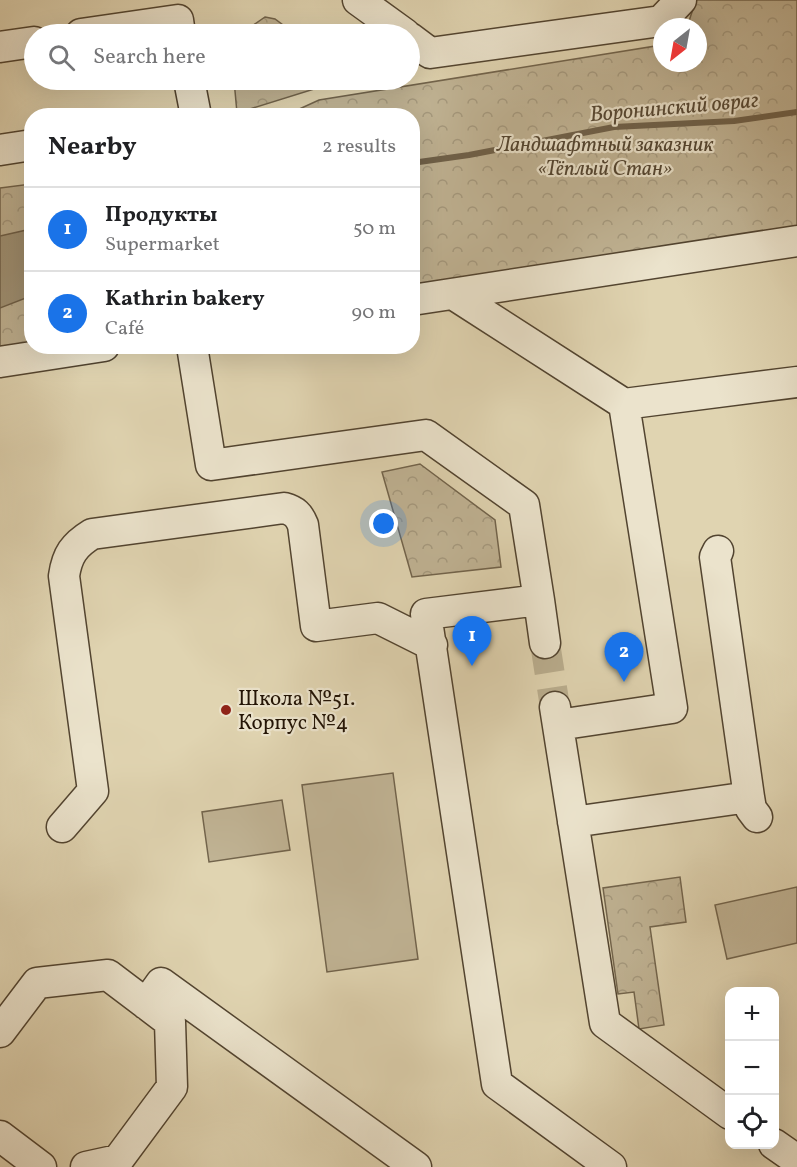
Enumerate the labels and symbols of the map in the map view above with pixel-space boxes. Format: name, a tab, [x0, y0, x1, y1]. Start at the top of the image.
north arrow	[653, 18, 707, 72]
water label: Воронинский овраг	[588, 86, 760, 131]
park label: Ландшафтный заказник «Тёплый Стан»	[496, 131, 714, 184]
your location	[369, 509, 398, 538]
pin: 1	[452, 616, 492, 666]
pin: 2	[604, 632, 644, 682]
place label: Школа №51. Корпус №4	[238, 685, 355, 738]
marker: Школа №51. Корпус №4	[219, 703, 233, 717]

